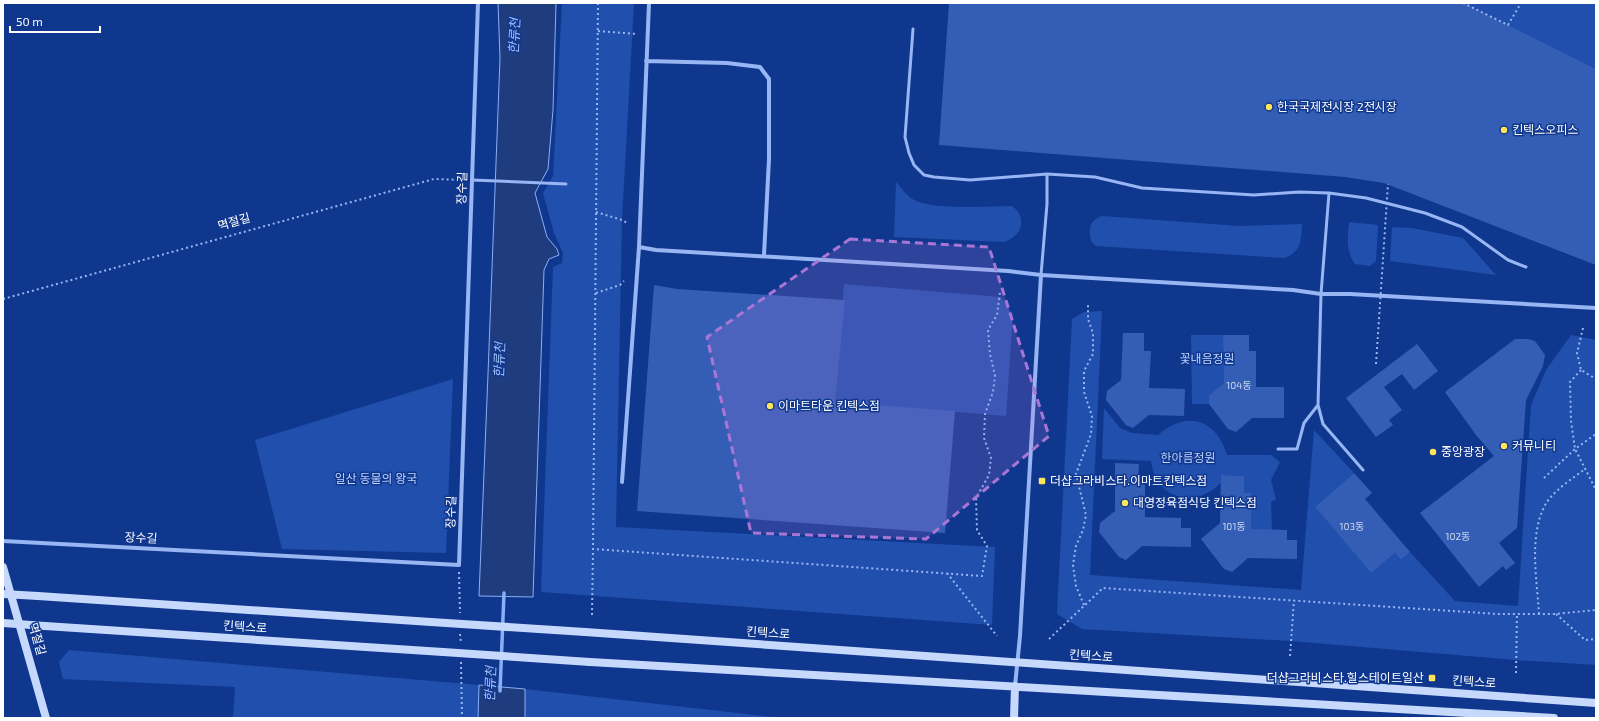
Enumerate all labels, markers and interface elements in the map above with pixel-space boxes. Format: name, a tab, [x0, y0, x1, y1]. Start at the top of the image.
scale bar	[10, 8, 100, 34]
text: 50 m	[16, 14, 43, 28]
water label: 한류천	[505, 17, 523, 54]
place label: 한국국제전시장 2전시장	[1277, 99, 1397, 113]
marker: 한국국제전시장 2전시장	[1264, 102, 1274, 112]
place label: 킨텍스오피스	[1512, 122, 1578, 136]
marker: 킨텍스오피스	[1499, 125, 1509, 135]
street label: 장수길	[453, 171, 469, 205]
street label: 멱절길	[216, 210, 252, 232]
water label: 한류천	[490, 341, 508, 378]
park label: 꽃내음정원	[1179, 351, 1235, 365]
house number: 104동	[1226, 379, 1252, 391]
place label: 이마트타운 킨텍스점	[778, 398, 880, 412]
marker: 이마트타운 킨텍스점	[765, 401, 775, 411]
place label: 커뮤니티	[1512, 438, 1556, 452]
marker: 커뮤니티	[1499, 441, 1509, 451]
place label: 중앙광장	[1441, 444, 1485, 458]
marker: 중앙광장	[1428, 447, 1438, 457]
park label: 한아름정원	[1160, 450, 1216, 464]
park label: 일산 동물의 왕국	[335, 471, 417, 485]
place label: 더샵그라비스타.이마트킨텍스점	[1050, 473, 1207, 487]
marker: 더샵그라비스타.이마트킨텍스점	[1037, 476, 1047, 486]
street label: 장수길	[442, 495, 458, 529]
place label: 대영정육점식당 킨텍스점	[1133, 495, 1257, 509]
marker: 대영정육점식당 킨텍스점	[1120, 498, 1130, 508]
house number: 101동	[1222, 520, 1246, 532]
house number: 103동	[1340, 520, 1364, 532]
street label: 장수길	[124, 529, 158, 545]
house number: 102동	[1446, 530, 1470, 542]
street label: 킨텍스로	[223, 617, 268, 635]
street label: 멱절길	[27, 621, 49, 657]
street label: 킨텍스로	[746, 623, 791, 641]
street label: 킨텍스로	[1069, 646, 1114, 664]
water label: 한류천	[481, 665, 499, 702]
place label: 더샵그라비스타.힐스테이트일산	[1267, 670, 1424, 684]
street label: 킨텍스로	[1452, 672, 1497, 690]
marker: 더샵그라비스타.힐스테이트일산	[1427, 673, 1437, 683]

